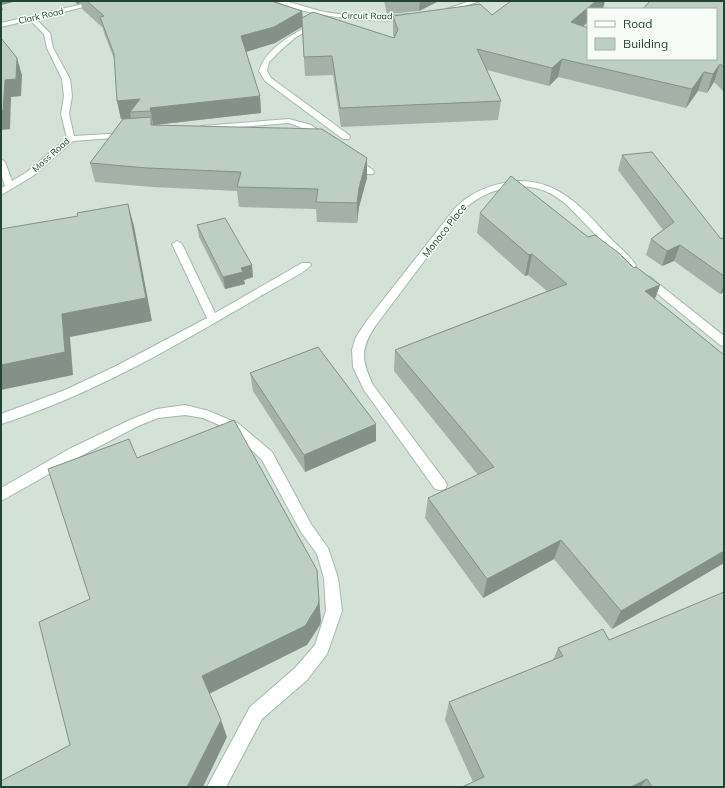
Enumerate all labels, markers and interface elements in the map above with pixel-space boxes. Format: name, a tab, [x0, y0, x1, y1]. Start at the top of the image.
street label: Clark Road	[17, 5, 65, 26]
legend	[587, 8, 717, 60]
street label: Circuit Road	[341, 10, 393, 21]
text: Road	[623, 16, 652, 31]
text: Building	[623, 36, 668, 51]
street label: Moss Road	[30, 135, 72, 174]
street label: Monaco Place	[419, 201, 469, 260]

